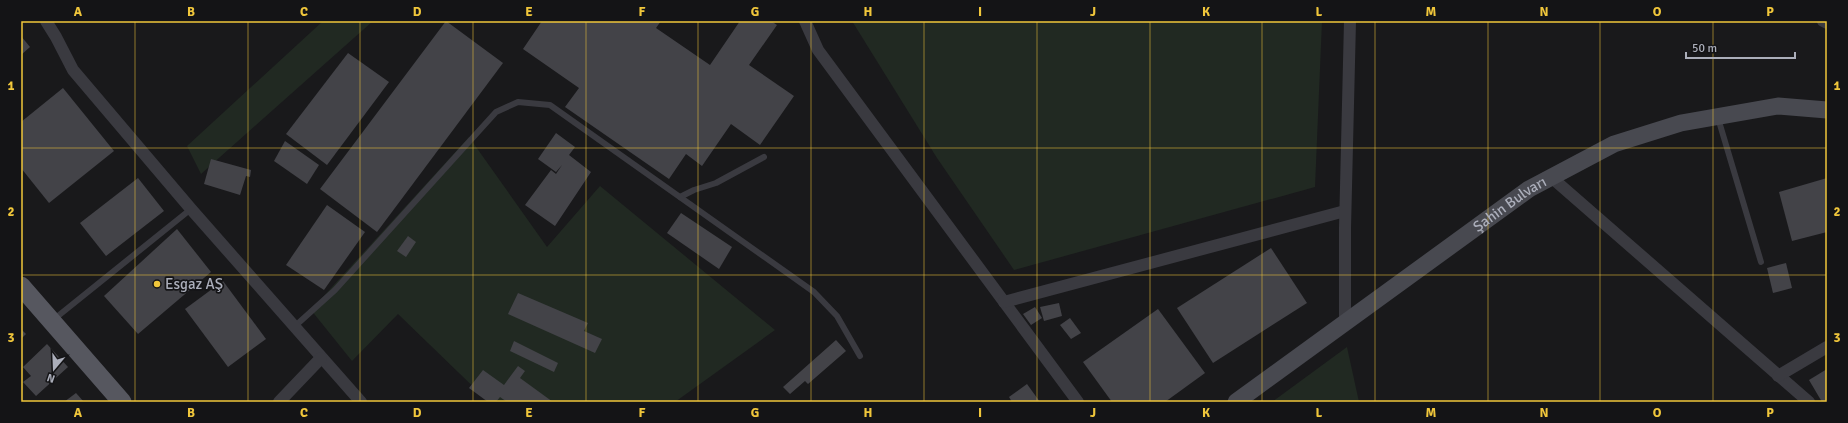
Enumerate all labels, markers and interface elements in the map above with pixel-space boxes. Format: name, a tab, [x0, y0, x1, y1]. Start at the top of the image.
text: A	[74, 4, 83, 20]
text: B	[187, 4, 195, 20]
text: C	[300, 4, 308, 20]
text: D	[413, 4, 422, 20]
text: E	[525, 4, 533, 20]
text: F	[639, 4, 646, 20]
text: G	[751, 4, 759, 20]
text: H	[864, 4, 872, 20]
text: I	[978, 4, 982, 20]
text: J	[1090, 4, 1096, 20]
text: K	[1202, 4, 1210, 20]
text: L	[1316, 4, 1323, 20]
text: M	[1426, 4, 1437, 20]
text: N	[1539, 4, 1549, 20]
text: O	[1653, 4, 1662, 20]
text: P	[1766, 4, 1774, 20]
scale bar	[1686, 34, 1795, 60]
text: 50 m	[1692, 41, 1717, 56]
text: 1	[7, 78, 15, 94]
text: 1	[1833, 78, 1841, 94]
street label: Şahin Bulvarı	[1470, 172, 1550, 236]
text: 2	[7, 204, 15, 220]
text: 2	[1833, 204, 1841, 220]
place label: Esgaz AŞ	[165, 275, 223, 293]
marker: Esgaz AŞ	[152, 279, 162, 289]
text: 3	[7, 330, 15, 346]
text: 3	[1833, 330, 1841, 346]
north arrow	[34, 349, 74, 389]
text: N	[45, 371, 57, 385]
text: A	[74, 405, 83, 421]
text: B	[187, 405, 195, 421]
text: C	[300, 405, 308, 421]
text: D	[413, 405, 422, 421]
text: E	[525, 405, 533, 421]
text: F	[639, 405, 646, 421]
text: G	[751, 405, 759, 421]
text: H	[864, 405, 872, 421]
text: I	[978, 405, 982, 421]
text: J	[1090, 405, 1096, 421]
text: K	[1202, 405, 1210, 421]
text: L	[1316, 405, 1323, 421]
text: M	[1426, 405, 1437, 421]
text: N	[1539, 405, 1549, 421]
text: O	[1653, 405, 1662, 421]
text: P	[1766, 405, 1774, 421]

